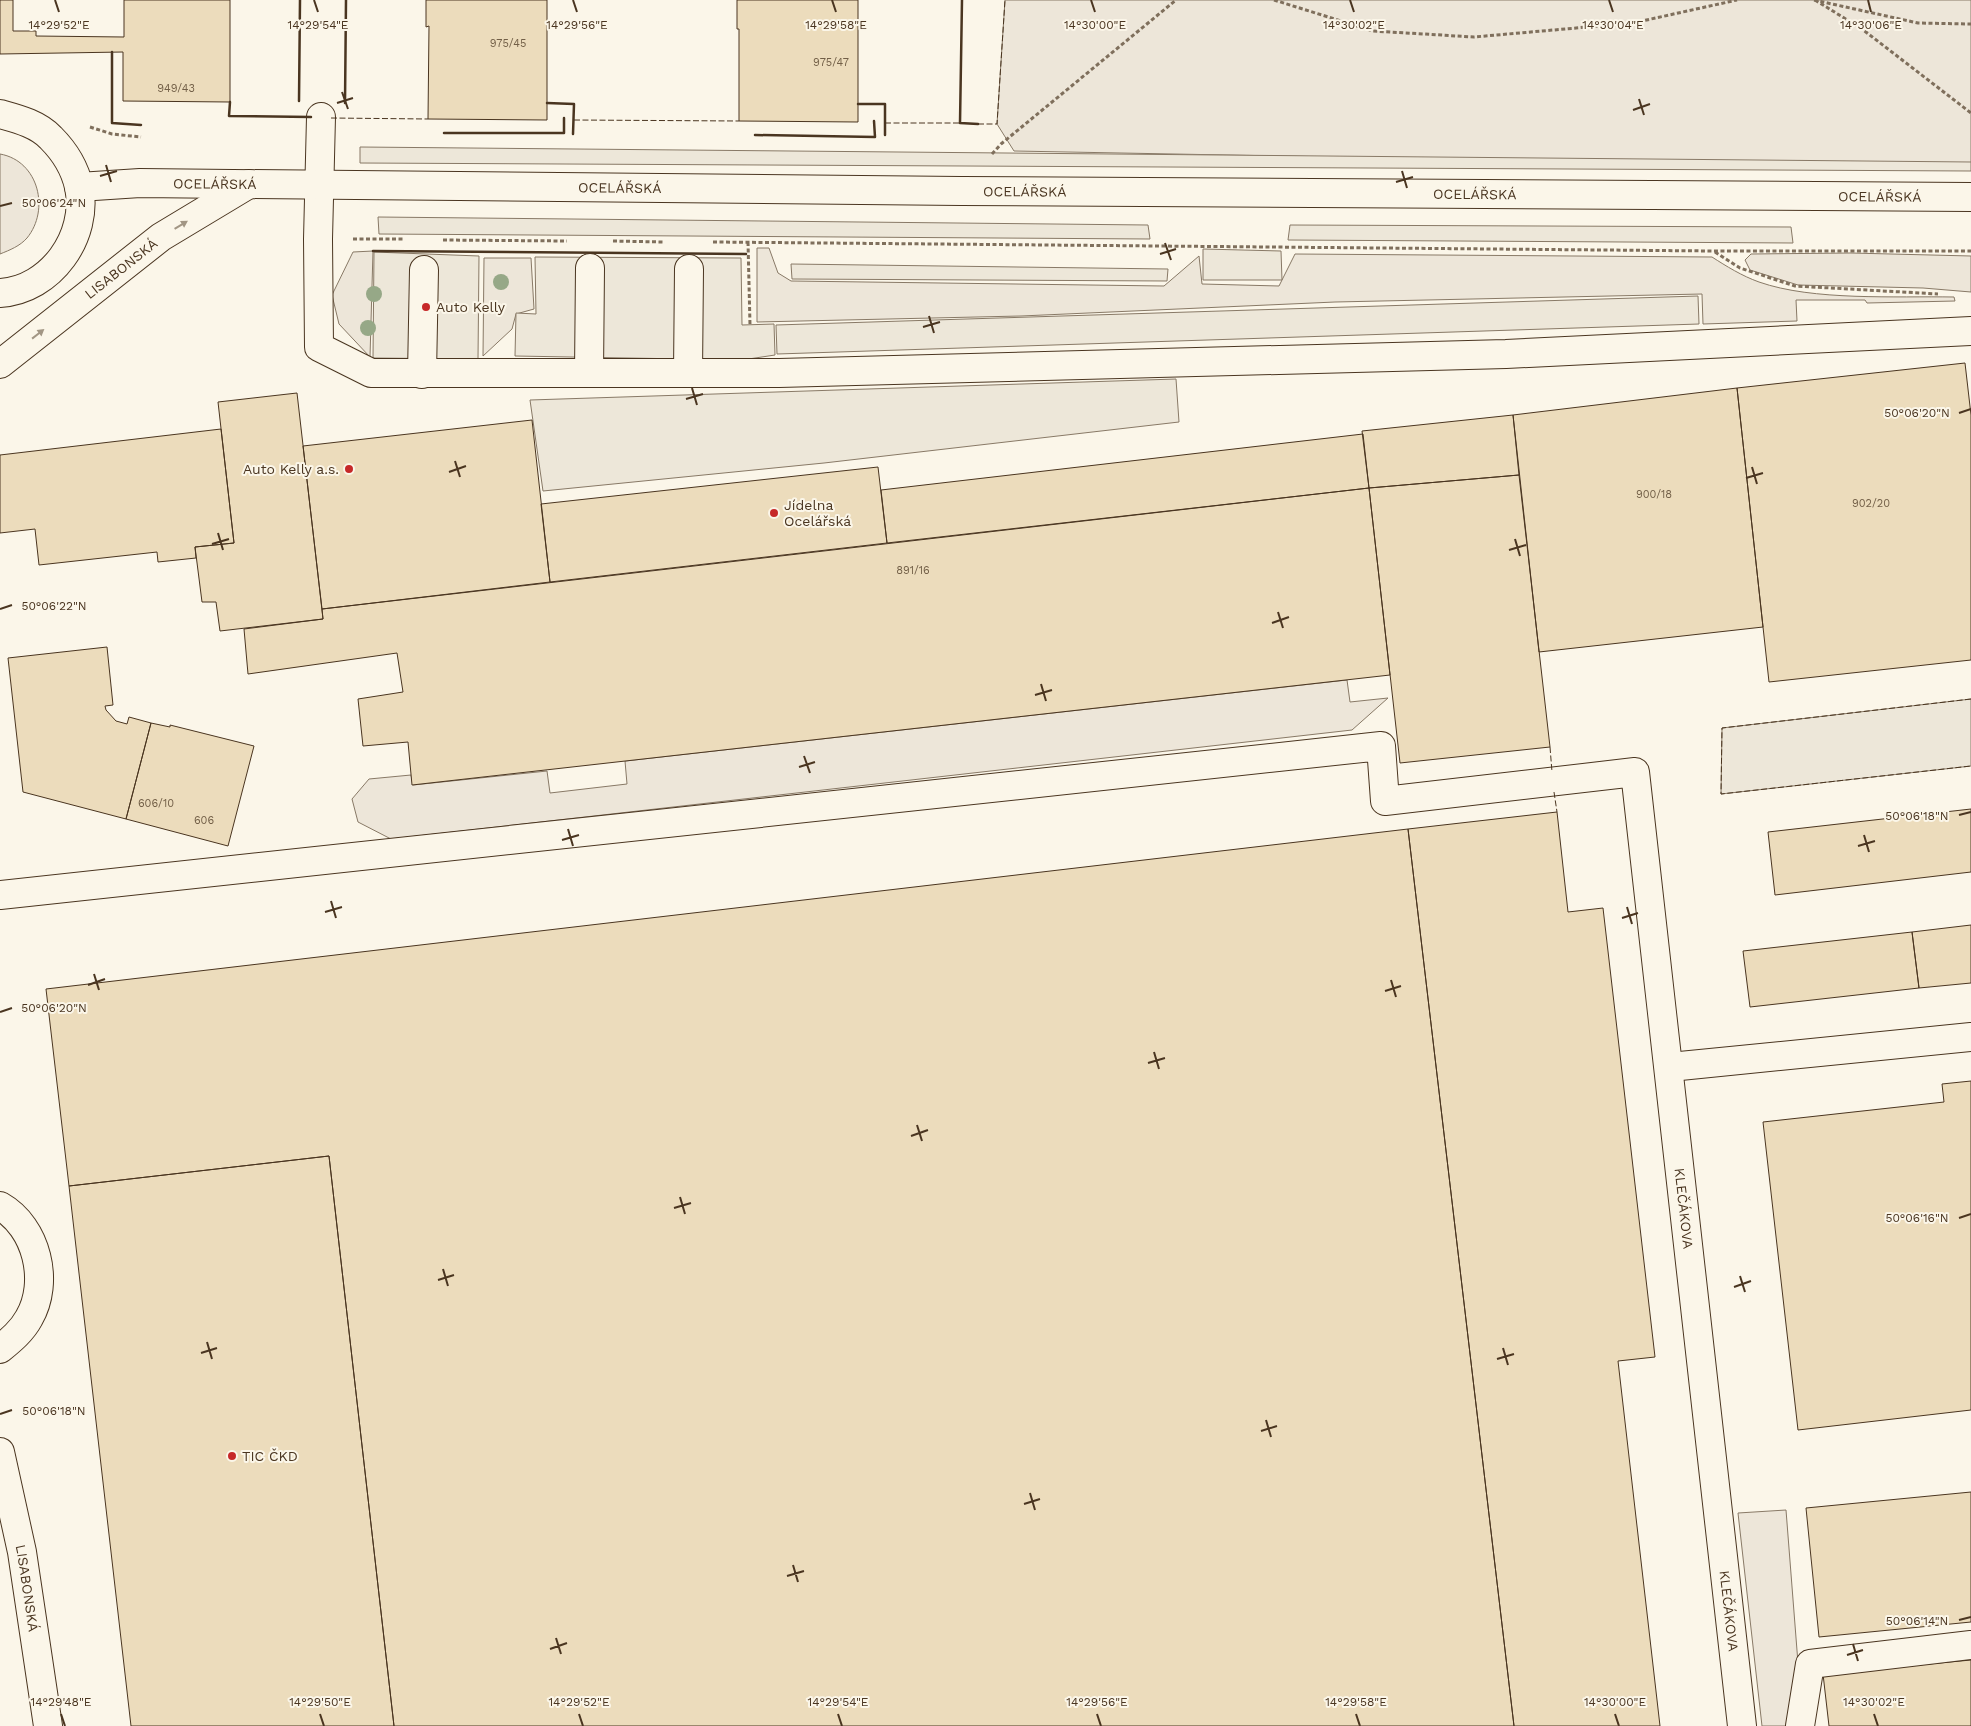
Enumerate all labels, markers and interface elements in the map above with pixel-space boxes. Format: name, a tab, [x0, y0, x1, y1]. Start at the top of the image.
text: 14°29'52"E	[28, 18, 90, 32]
text: 14°29'54"E	[288, 18, 349, 32]
text: 14°29'56"E	[546, 18, 608, 32]
text: 14°29'58"E	[805, 18, 867, 32]
text: 14°30'00"E	[1064, 18, 1126, 32]
text: 14°30'02"E	[1323, 18, 1385, 32]
text: 14°30'04"E	[1582, 18, 1644, 32]
text: 14°30'06"E	[1840, 18, 1902, 32]
house number: 975/45	[490, 37, 526, 50]
house number: 975/47	[813, 56, 849, 69]
house number: 949/43	[157, 82, 195, 95]
street label: OCELÁŘSKÁ	[173, 175, 257, 192]
street label: OCELÁŘSKÁ	[578, 179, 662, 196]
street label: OCELÁŘSKÁ	[983, 183, 1067, 200]
street label: OCELÁŘSKÁ	[1433, 186, 1517, 202]
street label: OCELÁŘSKÁ	[1838, 188, 1922, 205]
text: 50°06'24"N	[22, 196, 86, 210]
one-way arrow	[175, 221, 188, 230]
street label: LISABONSKÁ	[81, 235, 160, 302]
place label: Auto Kelly	[436, 299, 506, 315]
marker: Auto Kelly	[420, 301, 432, 313]
one-way arrow	[31, 329, 44, 340]
text: 50°06'20"N	[1884, 406, 1950, 420]
place label: Auto Kelly a.s.	[243, 461, 339, 477]
marker: Auto Kelly a.s.	[343, 463, 355, 475]
house number: 900/18	[1636, 488, 1672, 501]
place label: Jídelna Ocelářská	[784, 497, 851, 529]
house number: 902/20	[1852, 497, 1890, 510]
marker: Jídelna Ocelářská	[768, 507, 780, 519]
house number: 891/16	[896, 564, 930, 577]
text: 50°06'22"N	[21, 599, 87, 613]
house number: 606/10	[138, 797, 174, 810]
text: 50°06'18"N	[1885, 809, 1949, 823]
house number: 606	[194, 814, 214, 827]
text: 50°06'20"N	[21, 1001, 87, 1015]
street label: KLEČÁKOVA	[1671, 1167, 1696, 1250]
text: 50°06'16"N	[1885, 1211, 1949, 1225]
text: 50°06'18"N	[22, 1404, 86, 1418]
place label: TIC ČKD	[242, 1448, 298, 1464]
marker: TIC ČKD	[226, 1450, 238, 1462]
street label: LISABONSKÁ	[13, 1543, 42, 1633]
street label: KLEČÁKOVA	[1717, 1569, 1742, 1652]
text: 50°06'14"N	[1886, 1614, 1948, 1628]
text: 14°29'48"E	[31, 1695, 92, 1709]
text: 14°29'50"E	[289, 1695, 351, 1709]
text: 14°29'52"E	[548, 1695, 610, 1709]
text: 14°29'54"E	[808, 1695, 869, 1709]
text: 14°29'56"E	[1066, 1695, 1128, 1709]
text: 14°29'58"E	[1325, 1695, 1387, 1709]
text: 14°30'00"E	[1584, 1695, 1646, 1709]
text: 14°30'02"E	[1843, 1695, 1905, 1709]

